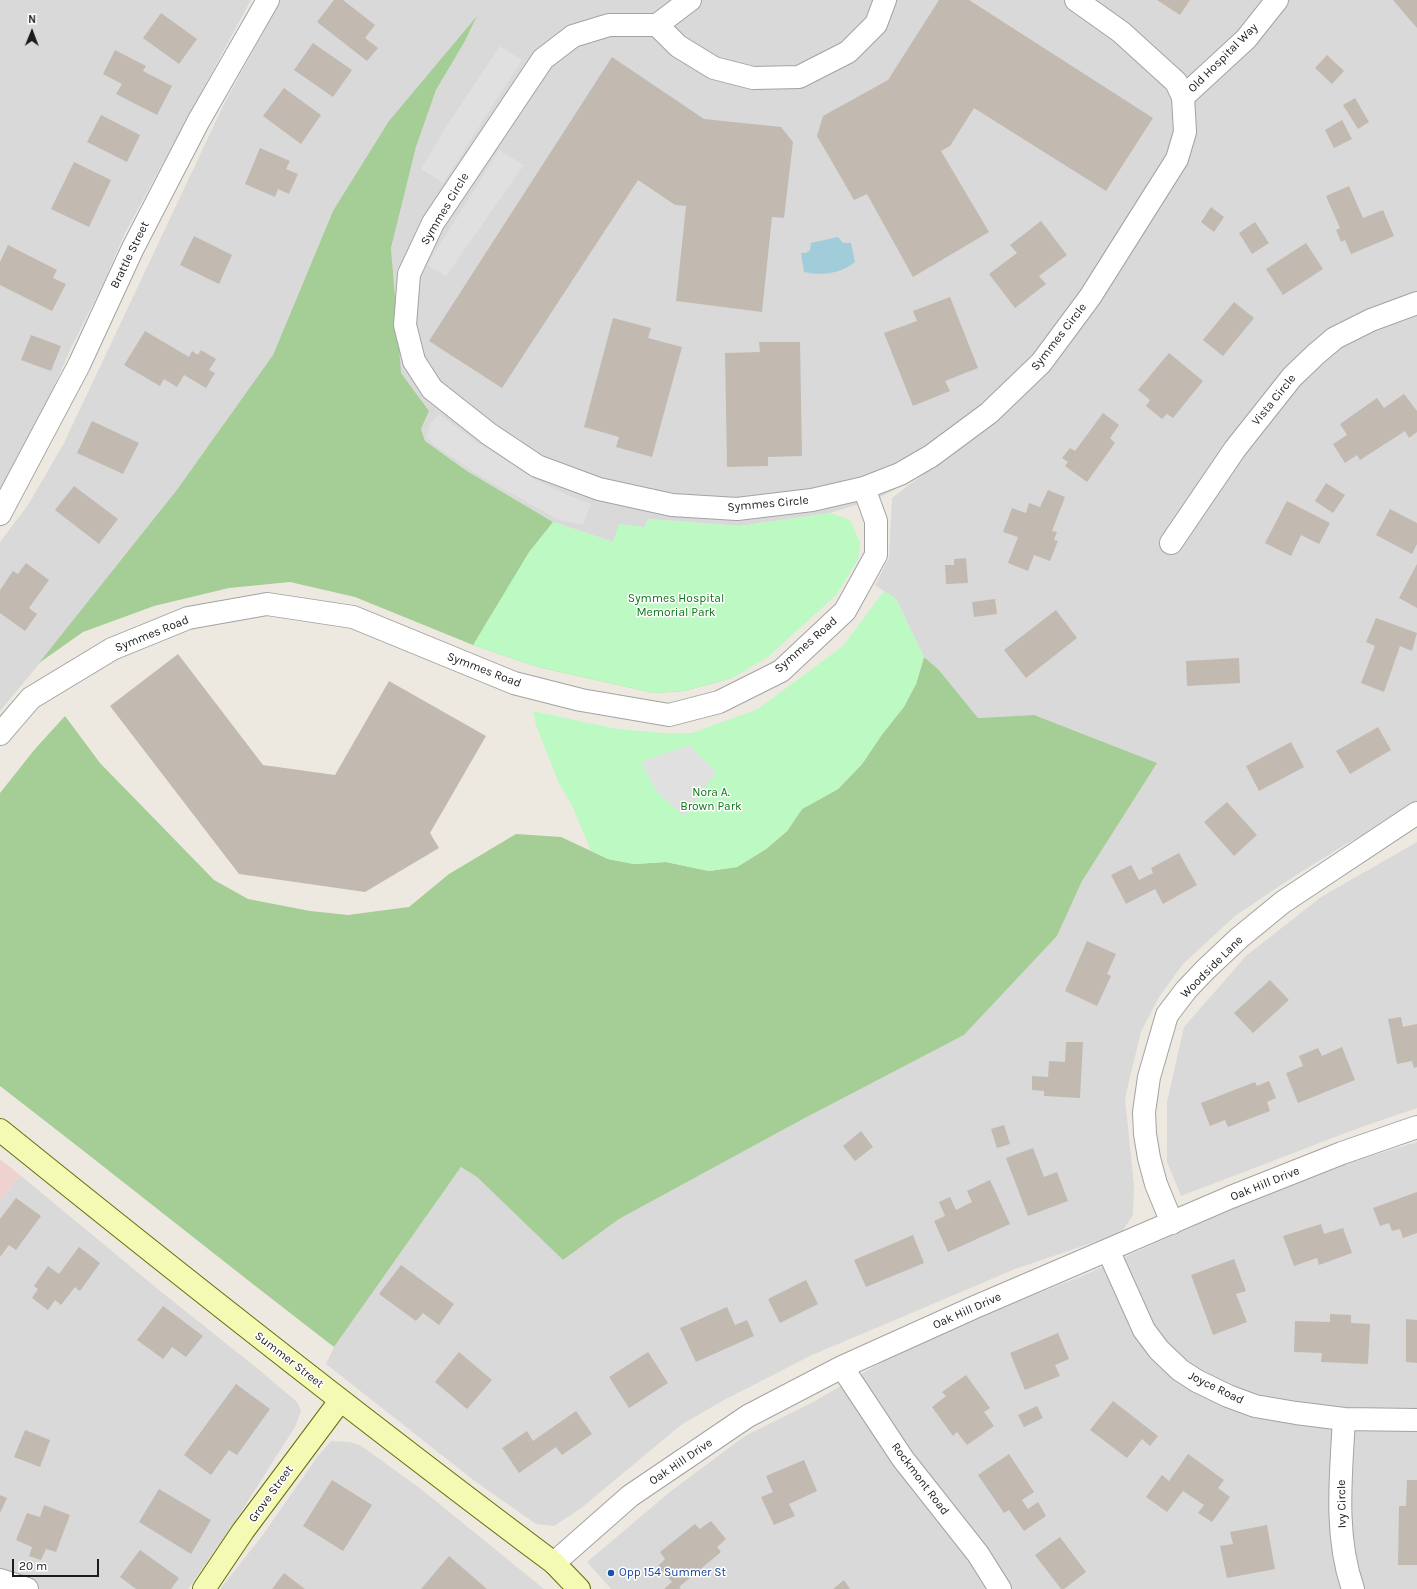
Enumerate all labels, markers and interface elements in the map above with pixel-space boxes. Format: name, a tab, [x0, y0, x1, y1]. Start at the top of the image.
north arrow	[12, 12, 52, 52]
text: N	[28, 13, 36, 26]
street label: Old Hospital Way	[1185, 20, 1261, 96]
street label: Symmes Circle	[418, 170, 472, 248]
street label: Brattle Street	[108, 219, 152, 291]
street label: Symmes Circle	[1028, 300, 1090, 374]
street label: Vista Circle	[1249, 372, 1299, 428]
street label: Symmes Circle	[727, 493, 809, 515]
park label: Symmes Hospital Memorial Park	[628, 592, 724, 620]
street label: Symmes Road	[113, 613, 191, 655]
street label: Symmes Road	[772, 614, 840, 676]
street label: Symmes Road	[445, 649, 523, 691]
park label: Nora A. Brown Park	[680, 786, 742, 814]
street label: Woodside Lane	[1178, 933, 1246, 1001]
street label: Oak Hill Drive	[1228, 1164, 1302, 1204]
street label: Oak Hill Drive	[931, 1290, 1003, 1332]
street label: Summer Street	[252, 1329, 326, 1391]
street label: Joyce Road	[1186, 1368, 1246, 1408]
street label: Oak Hill Drive	[647, 1436, 715, 1488]
street label: Rockmont Road	[888, 1440, 952, 1518]
street label: Grove Street	[246, 1463, 296, 1525]
street label: Ivy Circle	[1334, 1479, 1350, 1529]
scale bar	[14, 1551, 101, 1577]
text: 20 m	[19, 1559, 47, 1573]
place label: Opp 154 Summer St	[619, 1566, 726, 1580]
marker: Opp 154 Summer St	[606, 1568, 616, 1578]

